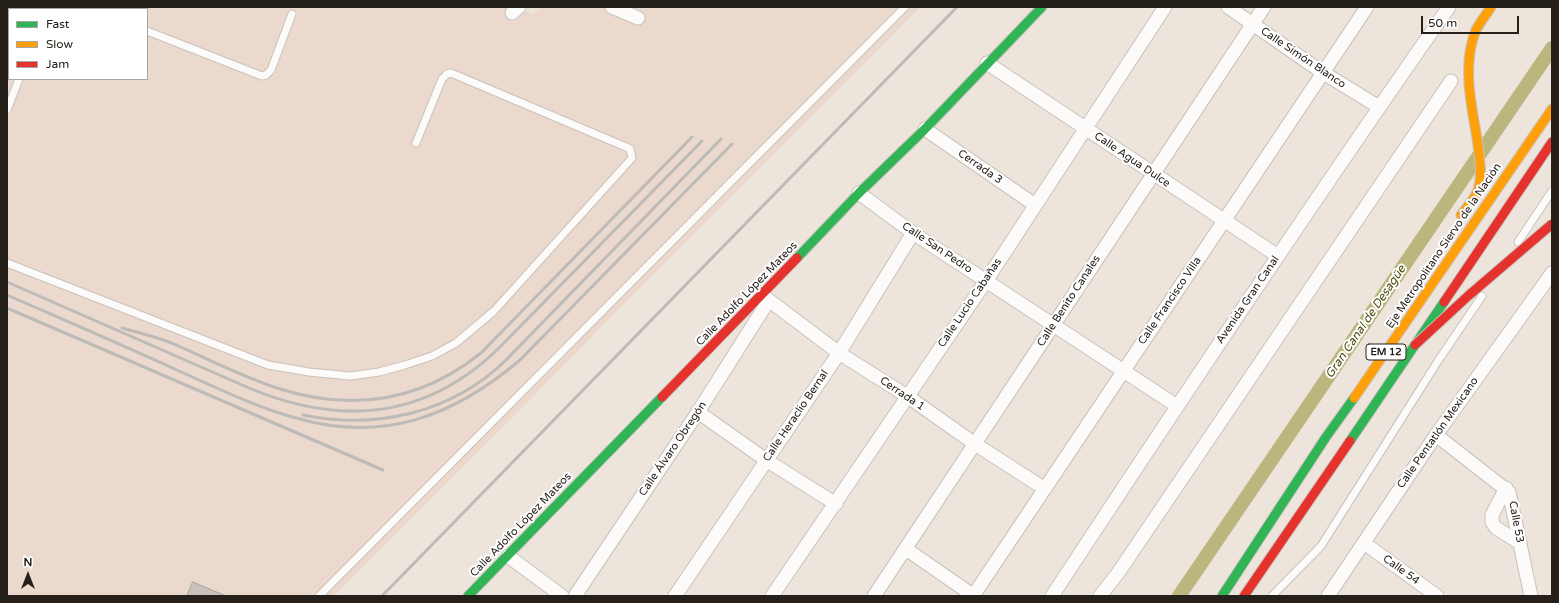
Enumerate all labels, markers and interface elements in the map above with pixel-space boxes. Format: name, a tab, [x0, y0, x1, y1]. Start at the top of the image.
legend	[8, 8, 148, 80]
scale bar	[1423, 8, 1521, 34]
text: 50 m	[1428, 16, 1457, 30]
text: Fast	[46, 17, 69, 31]
street label: Calle Simón Blanco	[1258, 25, 1348, 91]
text: Slow	[46, 37, 73, 51]
text: Jam	[46, 57, 69, 71]
street label: Calle Agua Dulce	[1091, 130, 1173, 190]
street label: Cerrada 3	[955, 147, 1005, 187]
street label: Eje Metropolitano Siervo de la Nación	[1384, 161, 1504, 331]
street label: Calle San Pedro	[899, 220, 975, 276]
street label: Calle Adolfo López Mateos	[694, 239, 800, 349]
street label: Calle Benito Canales	[1035, 253, 1103, 349]
street label: Avenida Gran Canal	[1214, 254, 1282, 346]
street label: Calle Francisco Villa	[1136, 255, 1204, 347]
street label: Calle Lucio Cabañas	[935, 256, 1005, 350]
water label: Gran Canal de Desagüe	[1323, 263, 1409, 381]
road number: EM 12	[1366, 344, 1406, 360]
street label: Calle Heraclio Bernal	[760, 368, 832, 464]
street label: Cerrada 1	[877, 374, 927, 414]
street label: Calle Pentatlón Mexicano	[1395, 375, 1481, 491]
street label: Calle Álvaro Obregón	[636, 399, 710, 499]
street label: Calle Adolfo López Mateos	[468, 470, 574, 580]
street label: Calle 53	[1505, 500, 1527, 544]
street label: Calle 54	[1380, 552, 1422, 588]
north arrow	[8, 555, 48, 595]
text: N	[24, 556, 32, 569]

